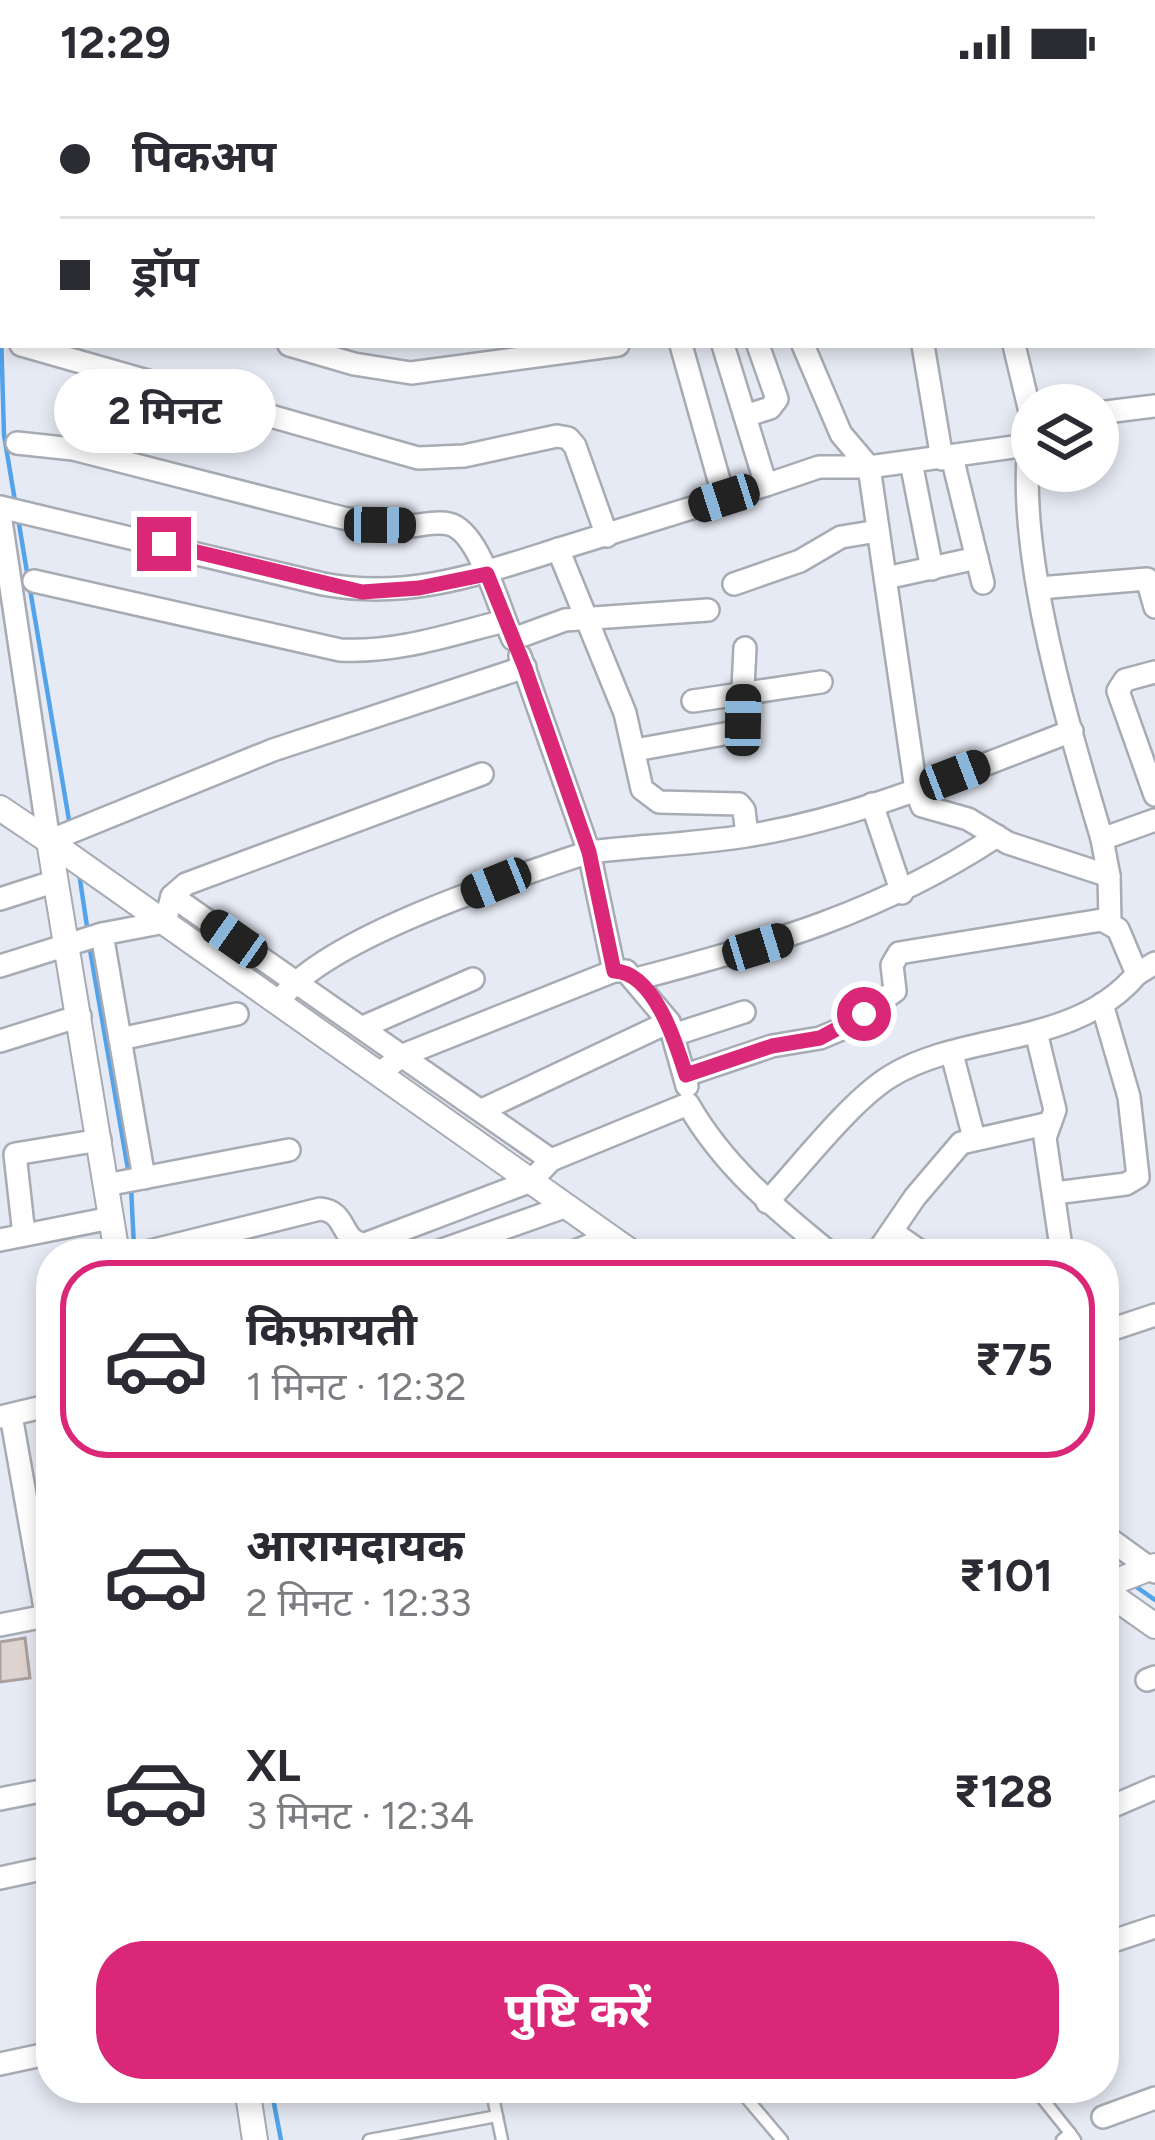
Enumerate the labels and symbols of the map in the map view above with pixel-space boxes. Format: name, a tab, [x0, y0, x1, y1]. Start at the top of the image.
callout: 2 मिनट	[53, 370, 275, 454]
car	[684, 470, 764, 526]
car	[344, 506, 416, 544]
route end	[137, 517, 191, 571]
car	[724, 684, 762, 756]
car	[915, 745, 995, 805]
car	[456, 853, 536, 913]
car	[194, 904, 274, 974]
car	[718, 919, 798, 975]
route start	[837, 987, 891, 1041]

